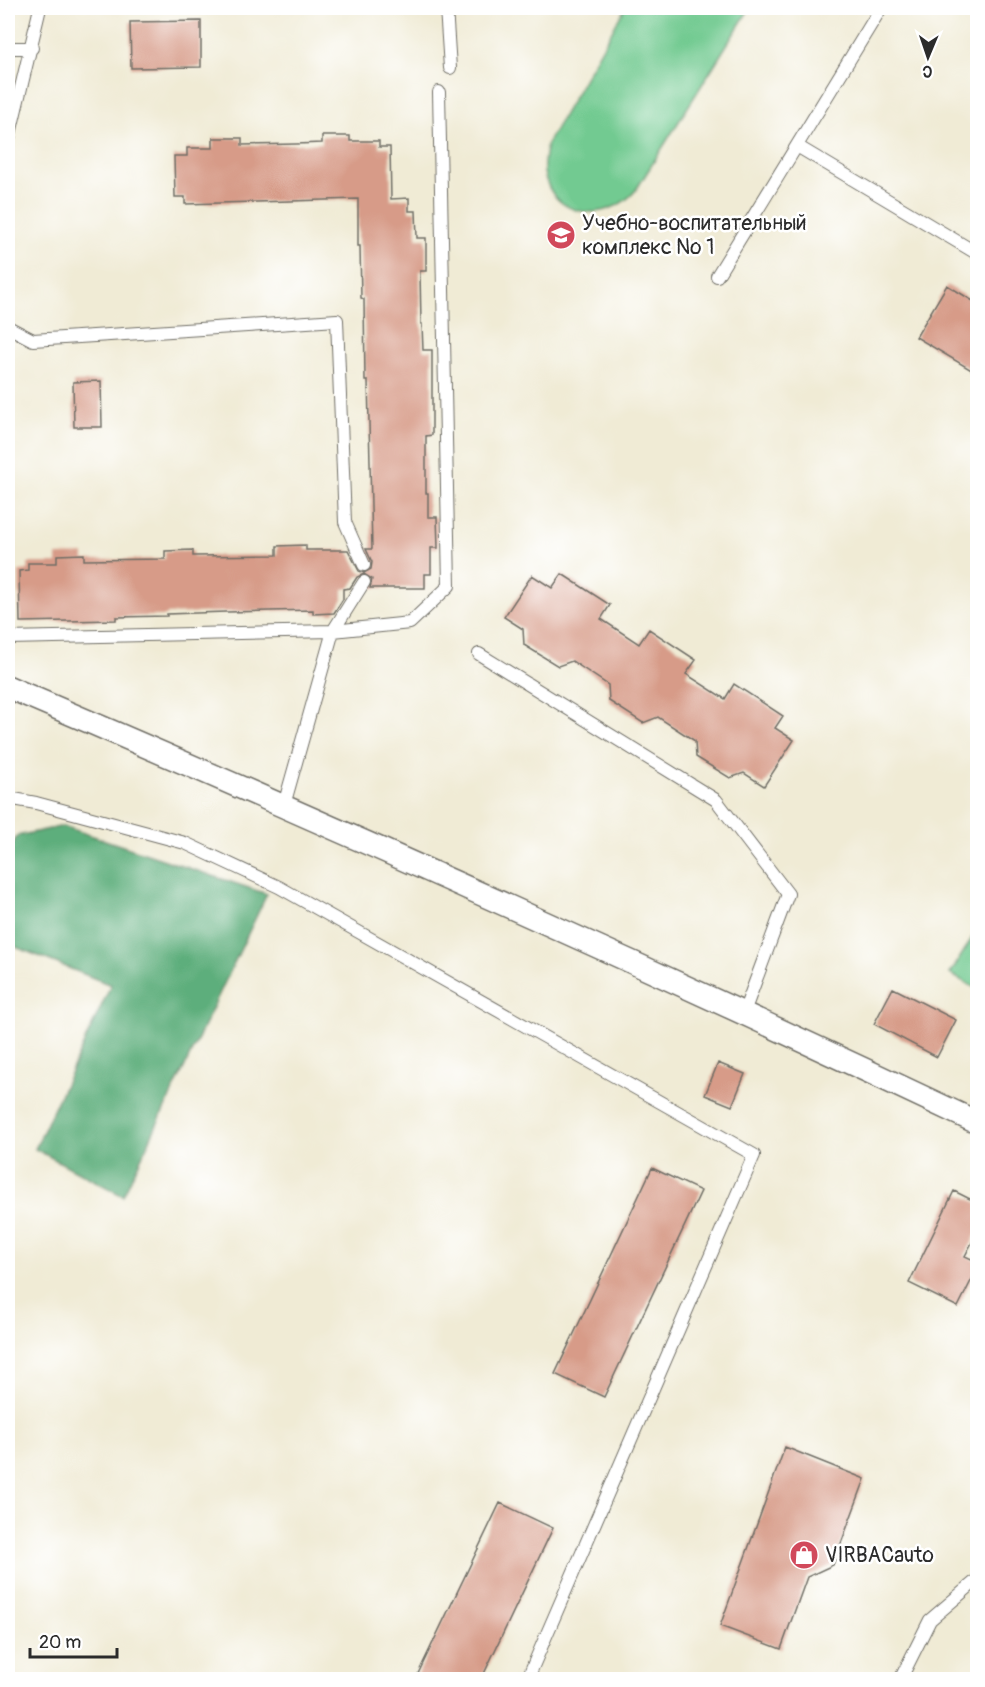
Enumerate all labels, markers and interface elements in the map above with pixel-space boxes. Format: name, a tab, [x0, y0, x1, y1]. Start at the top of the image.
north arrow	[898, 27, 958, 87]
text: С	[922, 61, 933, 81]
place label: Учебно-воспитательный комплекс № 1	[582, 210, 807, 261]
school or university icon: Учебно-воспитательный комплекс № 1	[545, 219, 577, 251]
shop icon: VIRBACauto	[788, 1539, 820, 1571]
place label: VIRBACauto	[825, 1542, 934, 1569]
scale bar	[30, 1621, 117, 1659]
text: 20 m	[39, 1631, 81, 1654]

